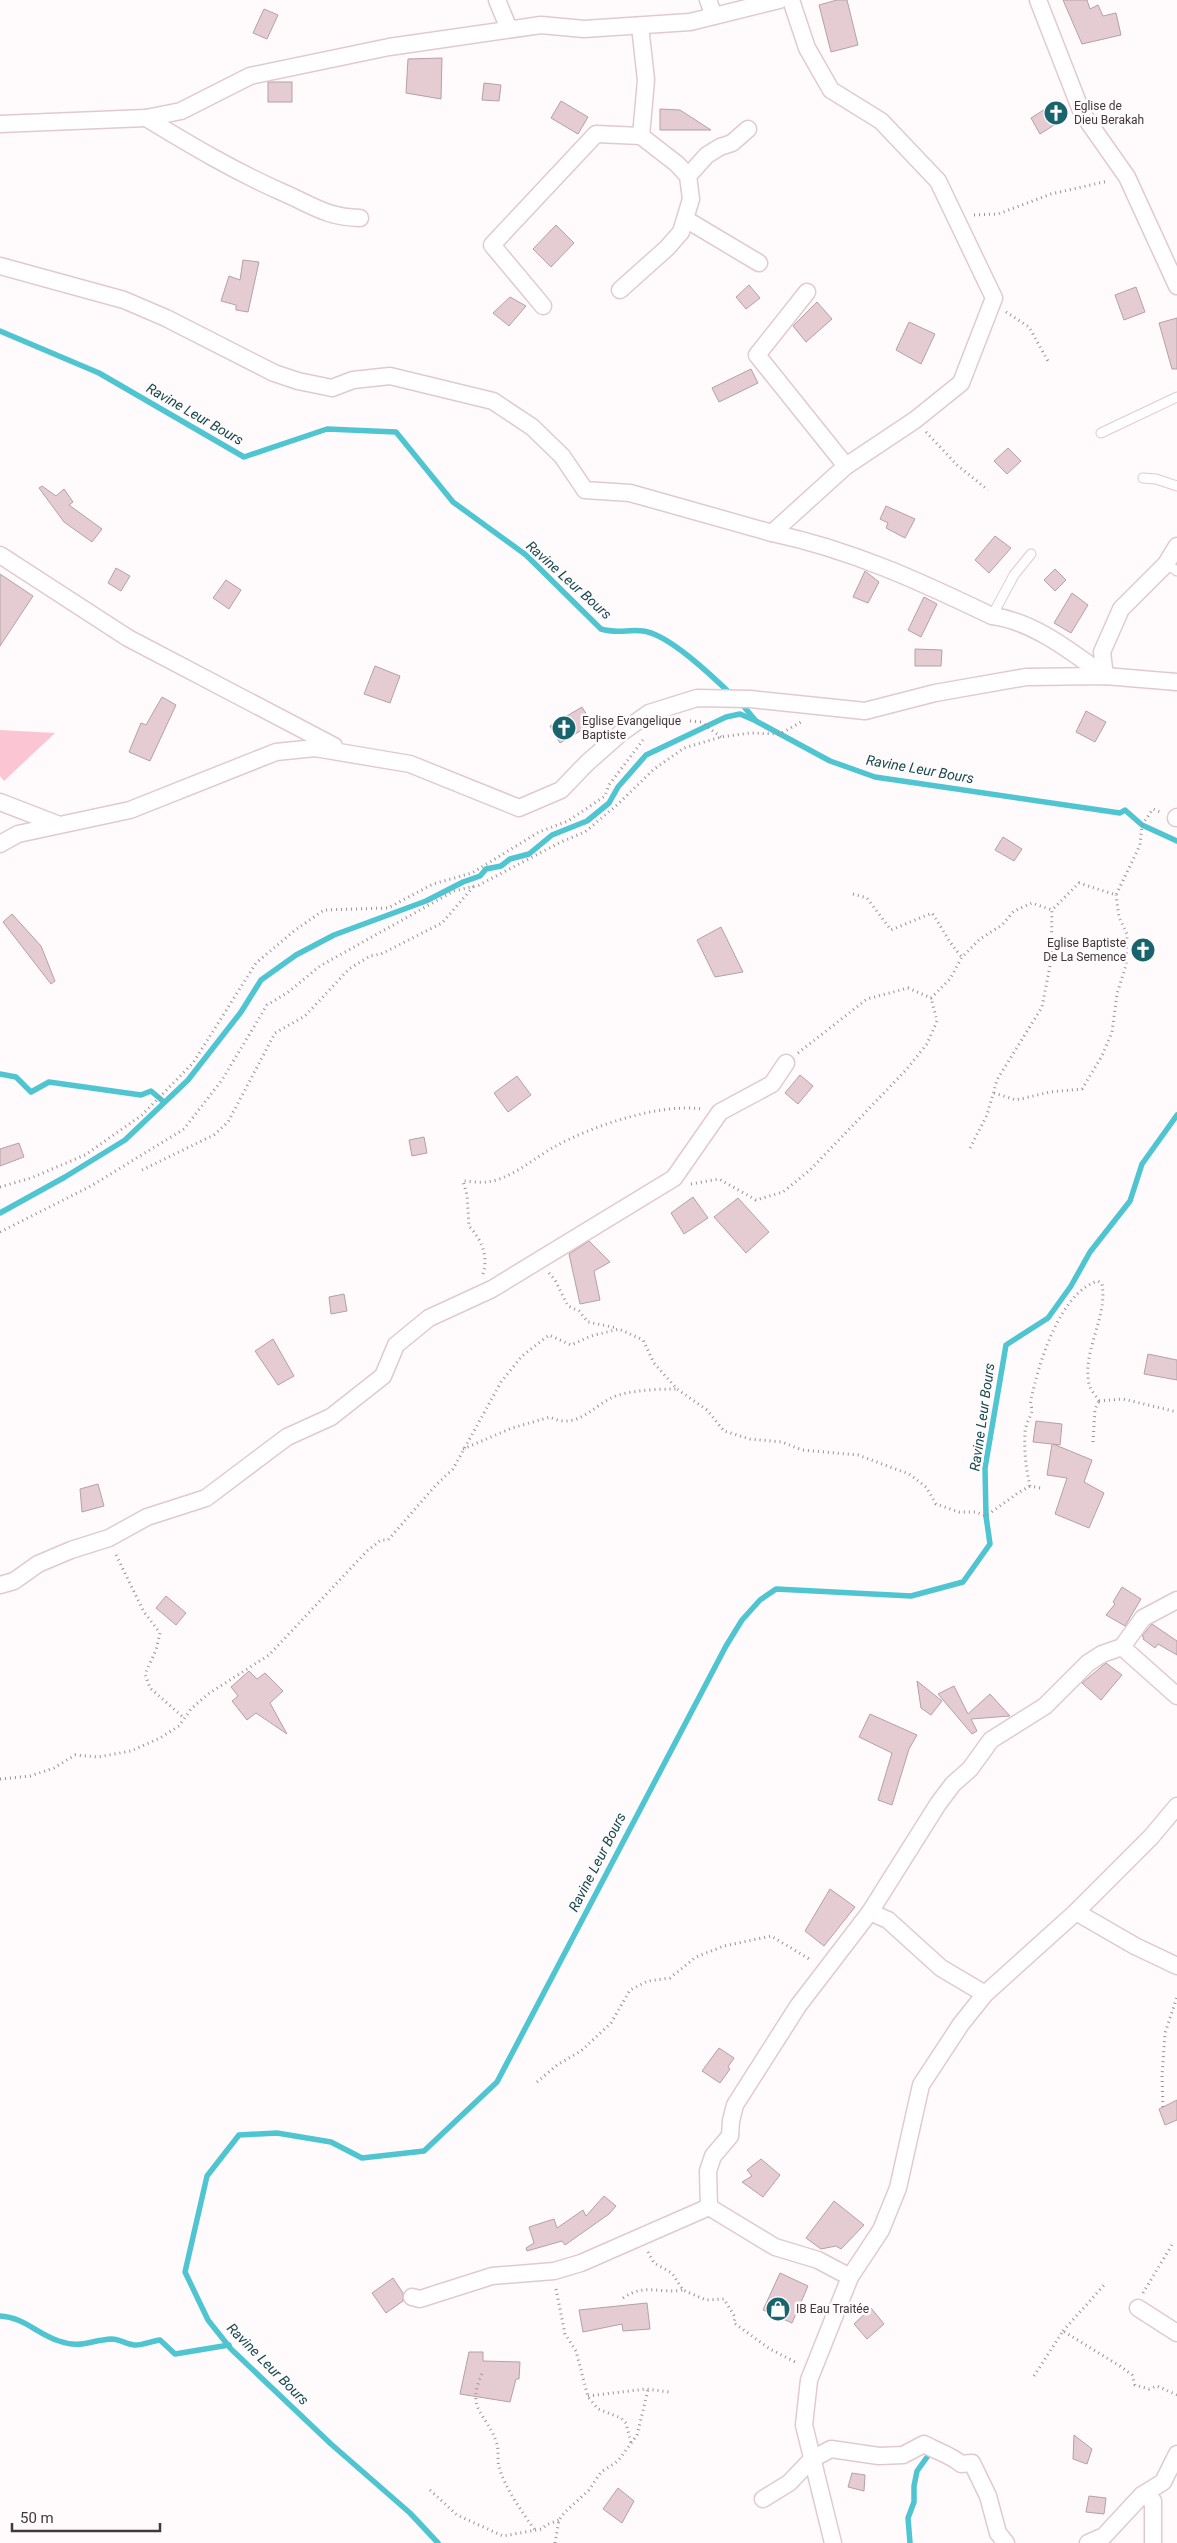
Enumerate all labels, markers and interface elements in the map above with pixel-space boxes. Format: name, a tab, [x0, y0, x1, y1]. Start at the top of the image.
place label: Eglise de Dieu Berakah	[1074, 99, 1144, 127]
church icon: Eglise de Dieu Berakah	[1043, 100, 1069, 126]
water label: Ravine Leur Bours	[144, 380, 246, 448]
water label: Ravine Leur Bours	[523, 538, 615, 622]
place label: Eglise Evangelique Baptiste	[582, 714, 681, 742]
church icon: Eglise Evangelique Baptiste	[551, 715, 577, 741]
water label: Ravine Leur Bours	[865, 752, 975, 786]
place label: Eglise Baptiste De La Semence	[1043, 936, 1126, 964]
church icon: Eglise Baptiste De La Semence	[1130, 937, 1156, 963]
water label: Ravine Leur Bours	[966, 1362, 998, 1472]
water label: Ravine Leur Bours	[565, 1810, 629, 1914]
shop icon: IB Eau Traitée	[765, 2296, 791, 2322]
place label: IB Eau Traitée	[796, 2302, 869, 2316]
water label: Ravine Leur Bours	[224, 2320, 312, 2408]
scale bar	[12, 2500, 160, 2532]
text: 50 m	[20, 2509, 54, 2527]

